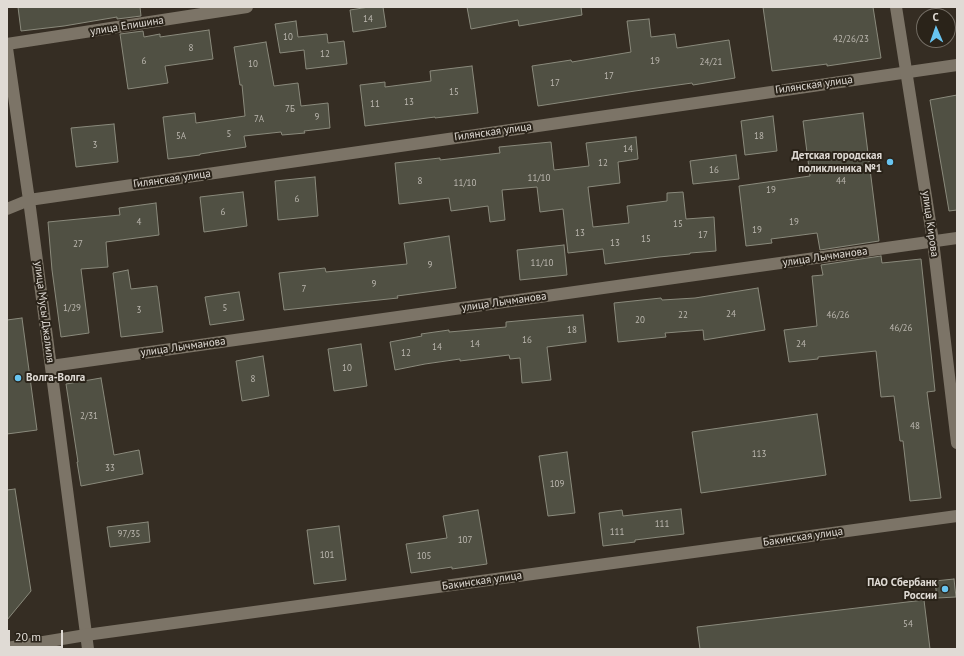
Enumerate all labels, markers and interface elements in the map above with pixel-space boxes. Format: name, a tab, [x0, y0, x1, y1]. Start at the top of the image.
north arrow	[916, 8, 956, 48]
text: С	[932, 10, 939, 24]
street label: улица Епишина	[89, 14, 165, 38]
house number: 14	[363, 14, 373, 24]
house number: 10	[283, 32, 293, 42]
house number: 42/26/23	[833, 34, 869, 44]
house number: 8	[189, 43, 193, 53]
house number: 12	[320, 49, 330, 59]
house number: 6	[142, 56, 146, 66]
house number: 19	[650, 56, 660, 66]
house number: 24/21	[700, 57, 722, 67]
house number: 10	[248, 59, 258, 69]
house number: 17	[604, 71, 614, 81]
street label: Гилянская улица	[774, 73, 854, 97]
house number: 17	[550, 78, 560, 88]
house number: 15	[449, 87, 459, 97]
house number: 13	[404, 97, 414, 107]
house number: 11	[370, 99, 380, 109]
house number: 7Б	[285, 104, 295, 114]
house number: 9	[315, 112, 319, 122]
house number: 7А	[254, 114, 264, 124]
street label: Гилянская улица	[453, 120, 533, 144]
house number: 5	[227, 129, 231, 139]
house number: 5А	[176, 131, 186, 141]
house number: 18	[754, 131, 764, 141]
house number: 3	[93, 140, 97, 150]
house number: 14	[623, 144, 633, 154]
place label: Детская городская поликлиника №1	[791, 149, 882, 175]
marker: Детская городская поликлиника №1	[885, 157, 895, 167]
house number: 12	[598, 158, 608, 168]
house number: 16	[709, 165, 719, 175]
street label: Гилянская улица	[132, 167, 212, 191]
house number: 11/10	[528, 173, 550, 183]
house number: 8	[418, 176, 422, 186]
house number: 44	[836, 176, 846, 186]
house number: 11/10	[454, 178, 476, 188]
house number: 19	[766, 185, 776, 195]
street label: улица Кирова	[919, 190, 941, 258]
house number: 6	[295, 194, 299, 204]
house number: 6	[221, 207, 225, 217]
house number: 4	[137, 217, 141, 227]
house number: 19	[789, 217, 799, 227]
house number: 15	[673, 219, 683, 229]
house number: 19	[752, 225, 762, 235]
house number: 13	[575, 228, 585, 238]
house number: 17	[698, 230, 708, 240]
house number: 15	[641, 234, 651, 244]
house number: 13	[610, 238, 620, 248]
house number: 27	[73, 239, 83, 249]
street label: улица Лычманова	[782, 244, 868, 270]
house number: 11/10	[531, 258, 553, 268]
street label: улица Мусы Джалиля	[31, 260, 57, 364]
house number: 9	[428, 260, 432, 270]
house number: 9	[372, 279, 376, 289]
house number: 7	[302, 284, 306, 294]
street label: улица Лычманова	[461, 289, 547, 315]
house number: 1/29	[63, 303, 81, 313]
house number: 5	[223, 303, 227, 313]
house number: 3	[137, 305, 141, 315]
house number: 24	[726, 309, 736, 319]
house number: 22	[678, 310, 688, 320]
house number: 46/26	[827, 310, 849, 320]
house number: 20	[635, 315, 645, 325]
house number: 46/26	[890, 323, 912, 333]
house number: 18	[567, 325, 577, 335]
street label: улица Лычманова	[140, 334, 226, 360]
house number: 16	[522, 335, 532, 345]
house number: 14	[470, 339, 480, 349]
house number: 24	[796, 339, 806, 349]
house number: 14	[432, 342, 442, 352]
house number: 12	[401, 348, 411, 358]
house number: 10	[342, 363, 352, 373]
place label: Волга-Волга	[26, 371, 85, 385]
marker: Волга-Волга	[13, 373, 23, 383]
house number: 8	[251, 374, 255, 384]
house number: 2/31	[80, 411, 98, 421]
house number: 48	[910, 421, 920, 431]
house number: 113	[752, 449, 766, 459]
house number: 33	[105, 463, 115, 473]
house number: 109	[550, 479, 564, 489]
house number: 111	[655, 519, 669, 529]
street label: Бакинская улица	[762, 525, 844, 549]
house number: 111	[610, 527, 624, 537]
house number: 97/35	[118, 529, 140, 539]
house number: 107	[458, 535, 472, 545]
house number: 101	[320, 550, 334, 560]
house number: 105	[417, 551, 431, 561]
street label: Бакинская улица	[441, 569, 523, 593]
place label: ПАО Сбербанк России	[867, 576, 937, 602]
marker: ПАО Сбербанк России	[940, 584, 950, 594]
house number: 54	[903, 619, 913, 629]
scale bar	[10, 622, 65, 648]
text: 20 m	[15, 629, 41, 644]

